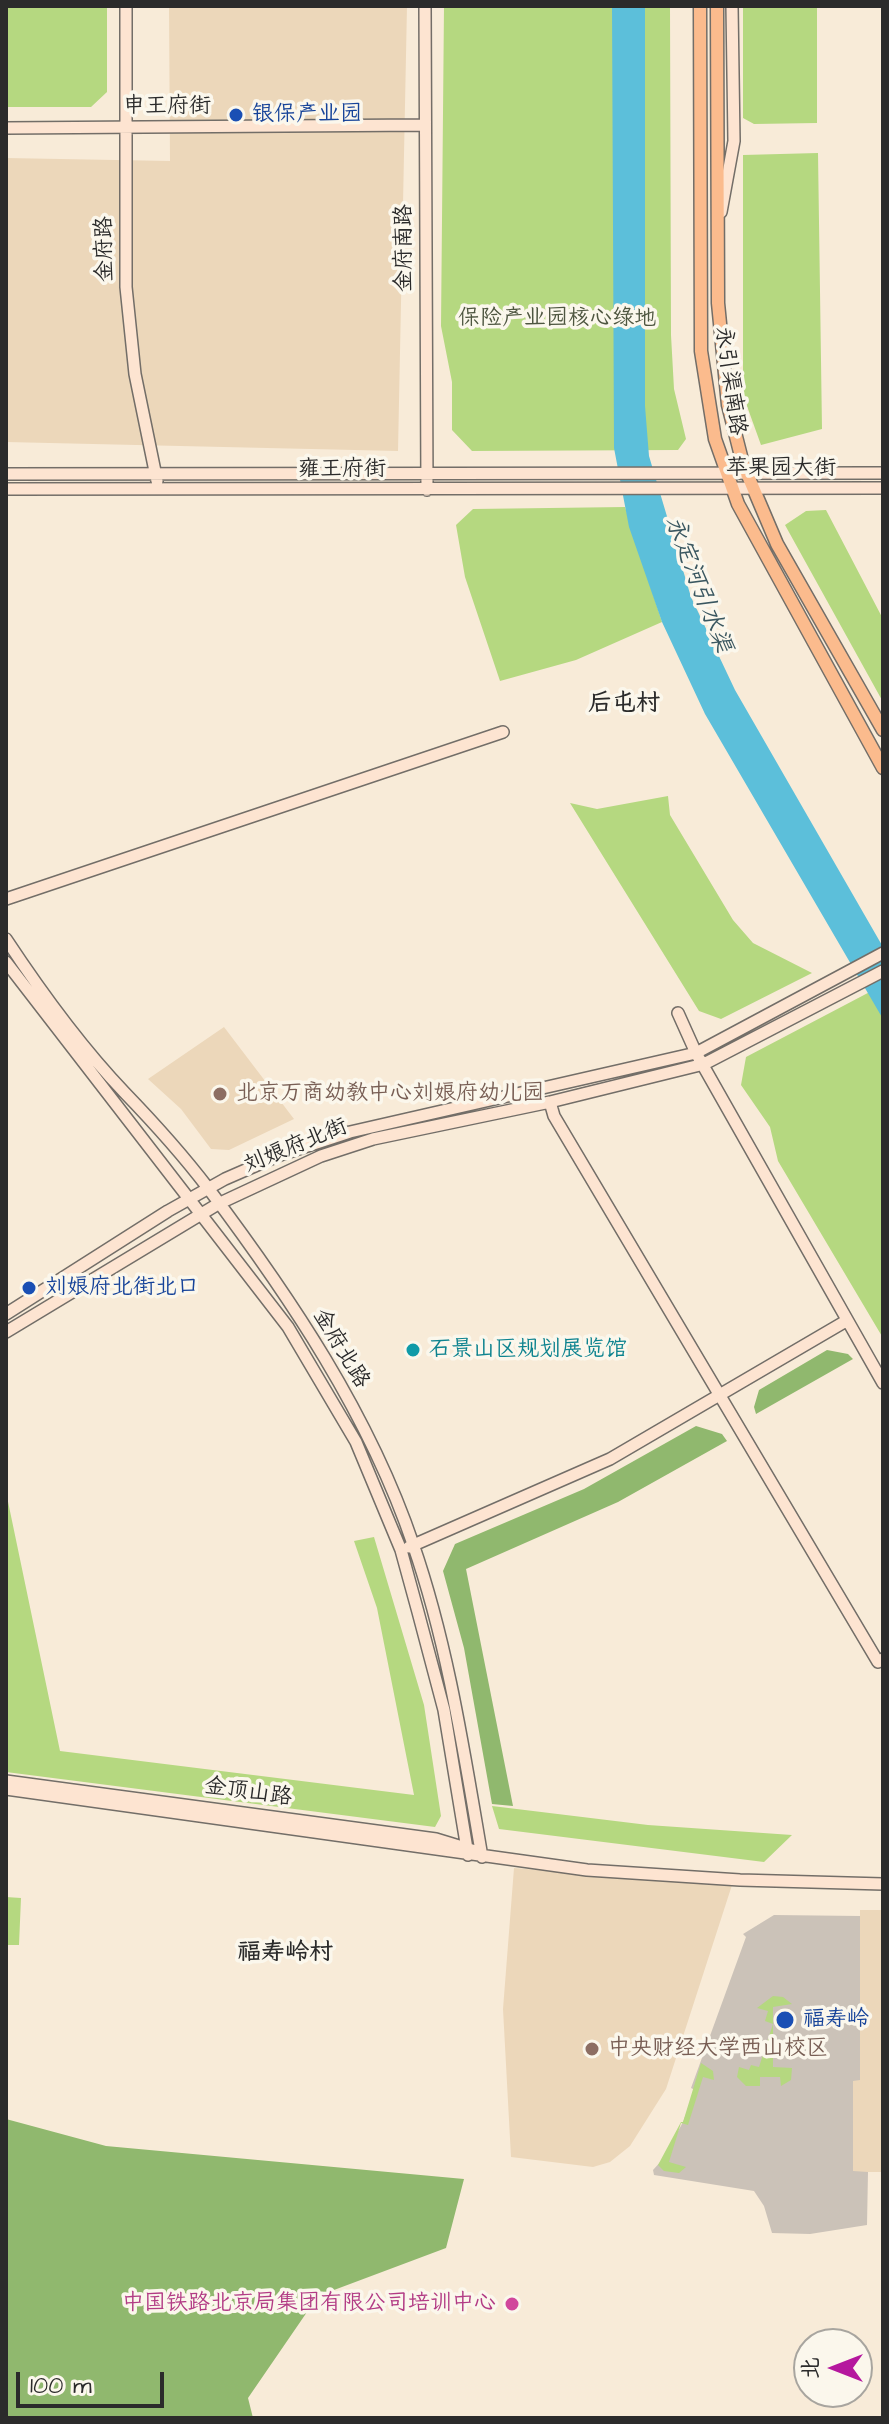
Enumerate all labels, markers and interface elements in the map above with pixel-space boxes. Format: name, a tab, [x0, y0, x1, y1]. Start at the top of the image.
street label: 申王府街	[123, 94, 211, 120]
place label: 银保产业园	[252, 102, 362, 128]
marker: 银保产业园	[227, 106, 245, 124]
street label: 金府南路	[392, 204, 418, 292]
street label: 金府路	[92, 216, 120, 282]
park label: 保险产业园核心绿地	[458, 306, 656, 332]
street label: 永引渠南路	[708, 325, 750, 437]
street label: 苹果园大街	[726, 456, 836, 482]
street label: 雍王府街	[298, 457, 386, 483]
water label: 永定河引水渠	[658, 513, 736, 657]
district label: 后屯村	[588, 691, 660, 719]
place label: 北京万商幼教中心刘娘府幼儿园	[236, 1081, 544, 1107]
marker: 北京万商幼教中心刘娘府幼儿园	[211, 1085, 229, 1103]
street label: 刘娘府北街	[240, 1114, 352, 1180]
place label: 刘娘府北街北口	[45, 1275, 199, 1301]
marker: 刘娘府北街北口	[20, 1279, 38, 1297]
street label: 金府北路	[306, 1304, 374, 1394]
place label: 石景山区规划展览馆	[429, 1337, 627, 1363]
marker: 石景山区规划展览馆	[404, 1341, 422, 1359]
street label: 金顶山路	[203, 1774, 293, 1812]
district label: 福寿岭村	[237, 1940, 333, 1968]
place label: 福寿岭	[803, 2007, 869, 2033]
marker: 福寿岭	[774, 2009, 796, 2031]
place label: 中央财经大学西山校区	[608, 2036, 828, 2062]
marker: 中央财经大学西山校区	[583, 2040, 601, 2058]
place label: 中国铁路北京局集团有限公司培训中心	[122, 2291, 496, 2317]
marker: 中国铁路北京局集团有限公司培训中心	[503, 2295, 521, 2313]
north arrow	[793, 2328, 873, 2408]
scale bar	[20, 2356, 168, 2406]
text: 北	[795, 2357, 826, 2379]
text: 100 m	[30, 2369, 92, 2403]

